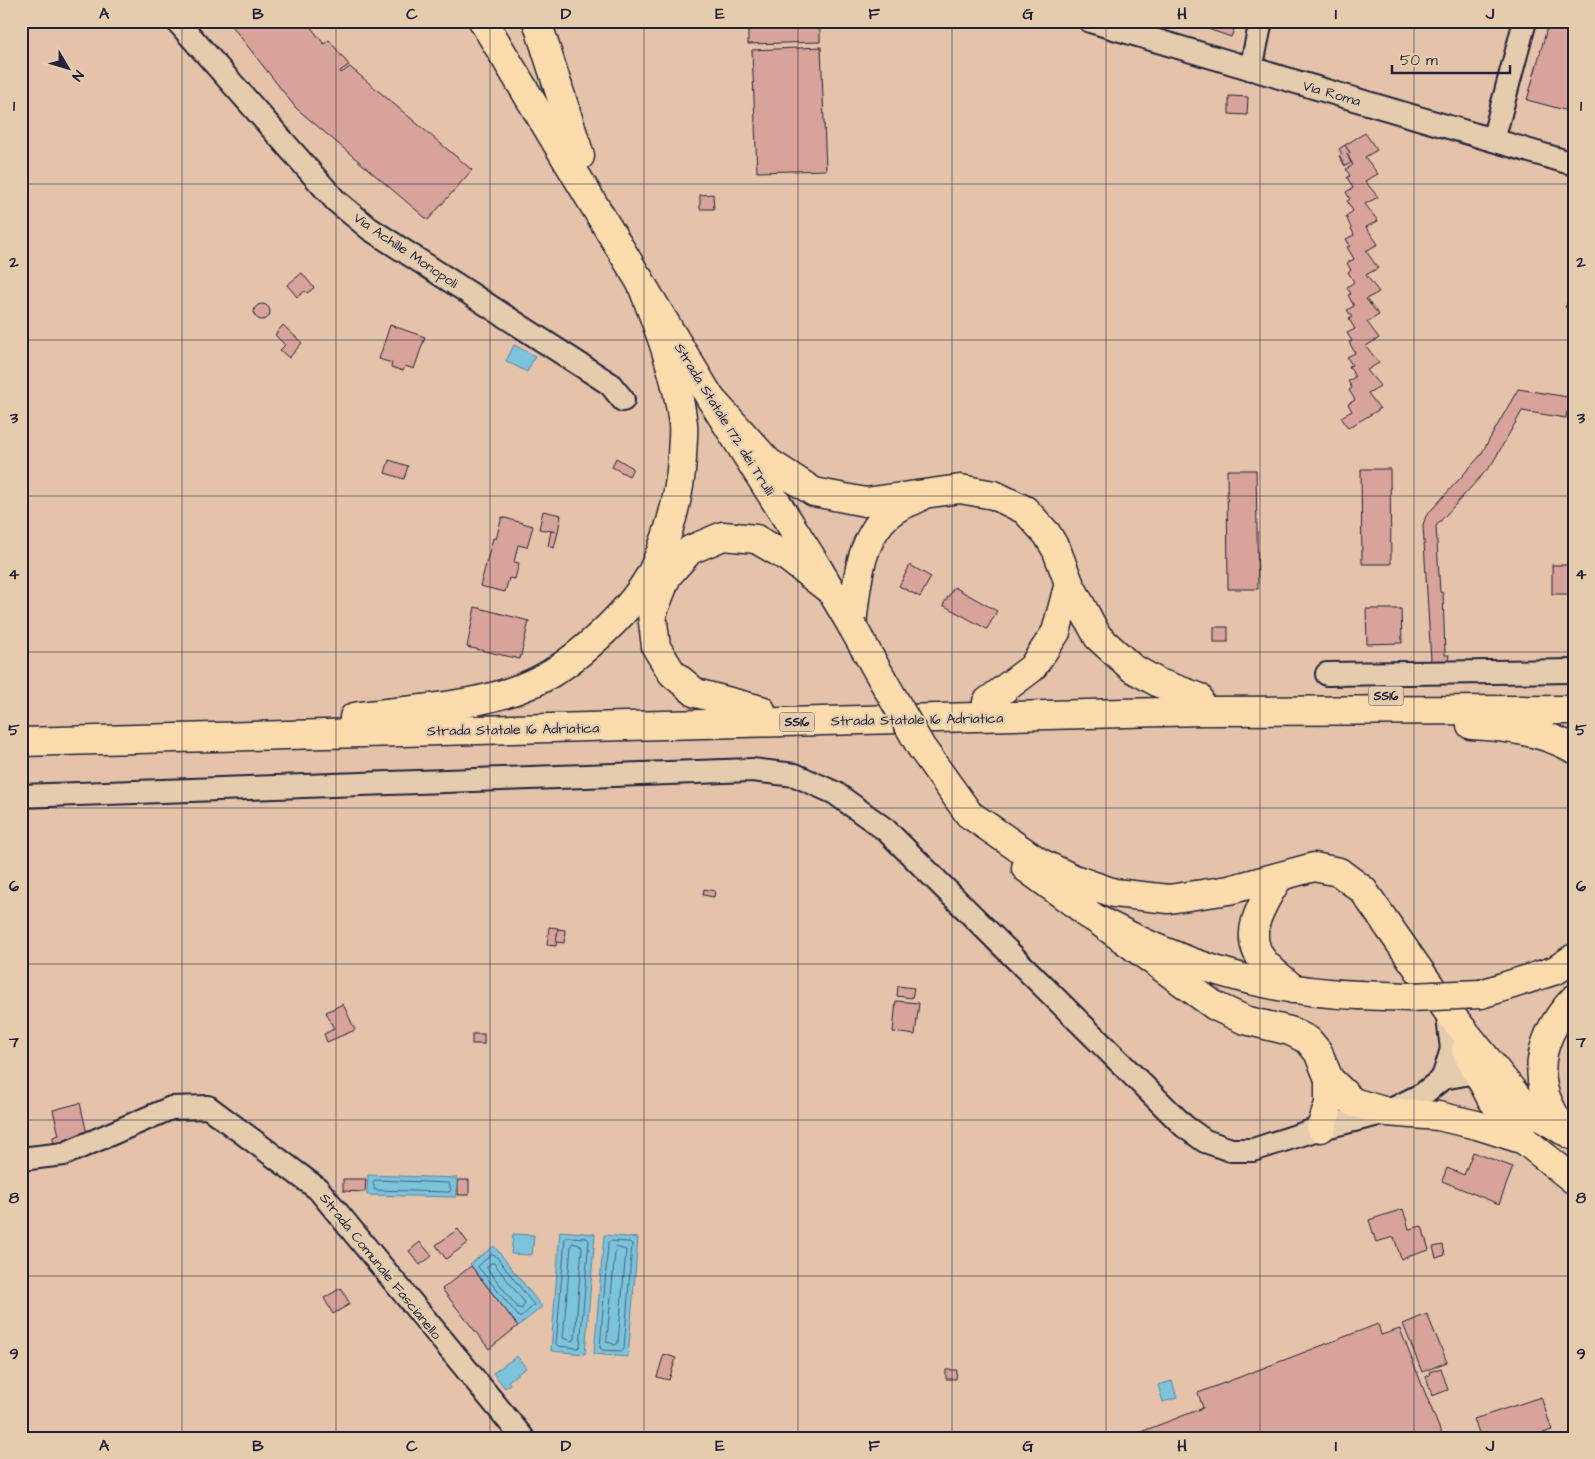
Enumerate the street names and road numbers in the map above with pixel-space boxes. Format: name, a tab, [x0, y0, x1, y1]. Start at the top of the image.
street label: Via Roma	[1300, 76, 1363, 112]
street label: Via Achille Monopoli	[349, 208, 462, 293]
street label: Strada Statale 172 dei Trulli	[669, 340, 779, 499]
road number: SS16	[1368, 686, 1404, 706]
street label: Strada Statale 16 Adriatica	[831, 708, 1003, 732]
road number: SS16	[780, 712, 814, 732]
street label: Strada Statale 16 Adriatica	[427, 718, 599, 742]
street label: Strada Comunale Fascianello	[315, 1189, 446, 1344]

